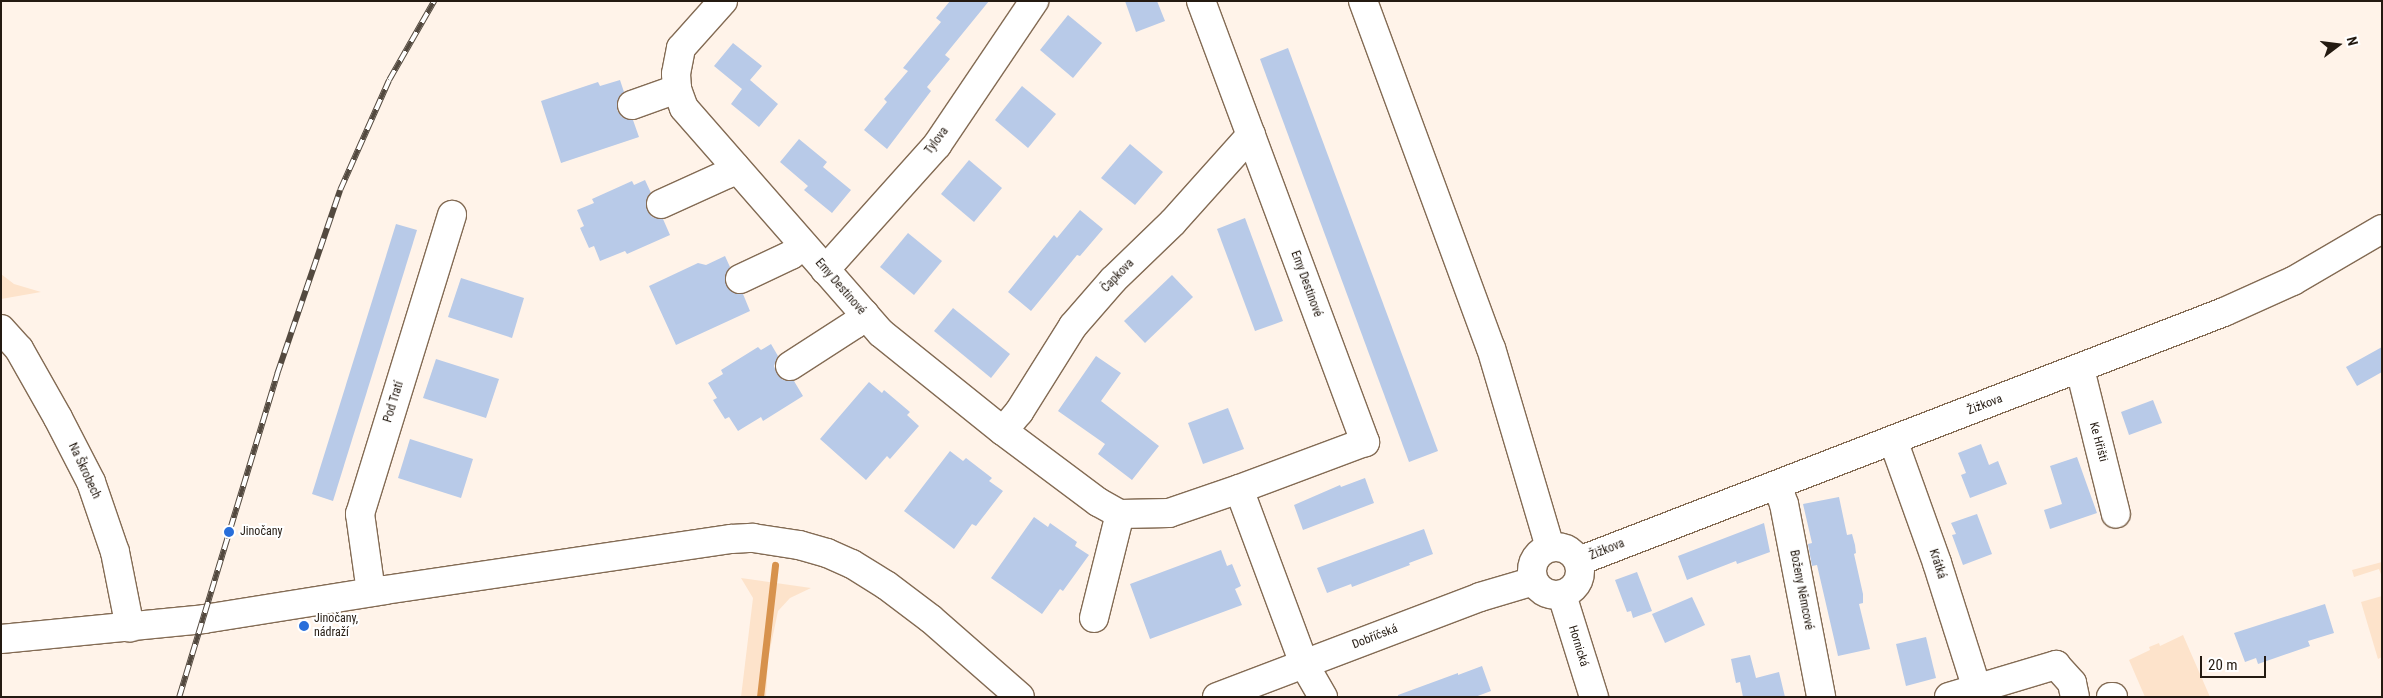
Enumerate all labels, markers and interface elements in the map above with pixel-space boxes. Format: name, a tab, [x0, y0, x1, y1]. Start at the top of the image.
north arrow	[2313, 20, 2363, 70]
text: N	[2344, 35, 2361, 47]
street label: Tylova	[922, 125, 952, 157]
street label: Emy Destinové	[1287, 249, 1325, 319]
street label: Emy Destinové	[812, 256, 868, 318]
street label: Čapkova	[1099, 256, 1137, 296]
street label: Pod Tratí	[381, 379, 407, 425]
street label: Žižkova	[1965, 392, 2005, 418]
street label: Ke Hřišti	[2086, 421, 2110, 463]
street label: Na Škrobech	[65, 441, 103, 501]
marker: Jinočany	[222, 525, 236, 539]
place label: Jinočany	[240, 525, 282, 539]
street label: Žižkova	[1587, 537, 1627, 563]
street label: Krátká	[1925, 547, 1949, 581]
street label: Boženy Němcové	[1786, 549, 1816, 631]
place label: Jinočany, nádraží	[314, 612, 358, 640]
marker: Jinočany, nádraží	[298, 620, 310, 632]
street label: Dobříčská	[1350, 622, 1400, 652]
street label: Hornická	[1565, 624, 1591, 668]
scale bar	[2203, 646, 2269, 678]
text: 20 m	[2208, 656, 2238, 674]

